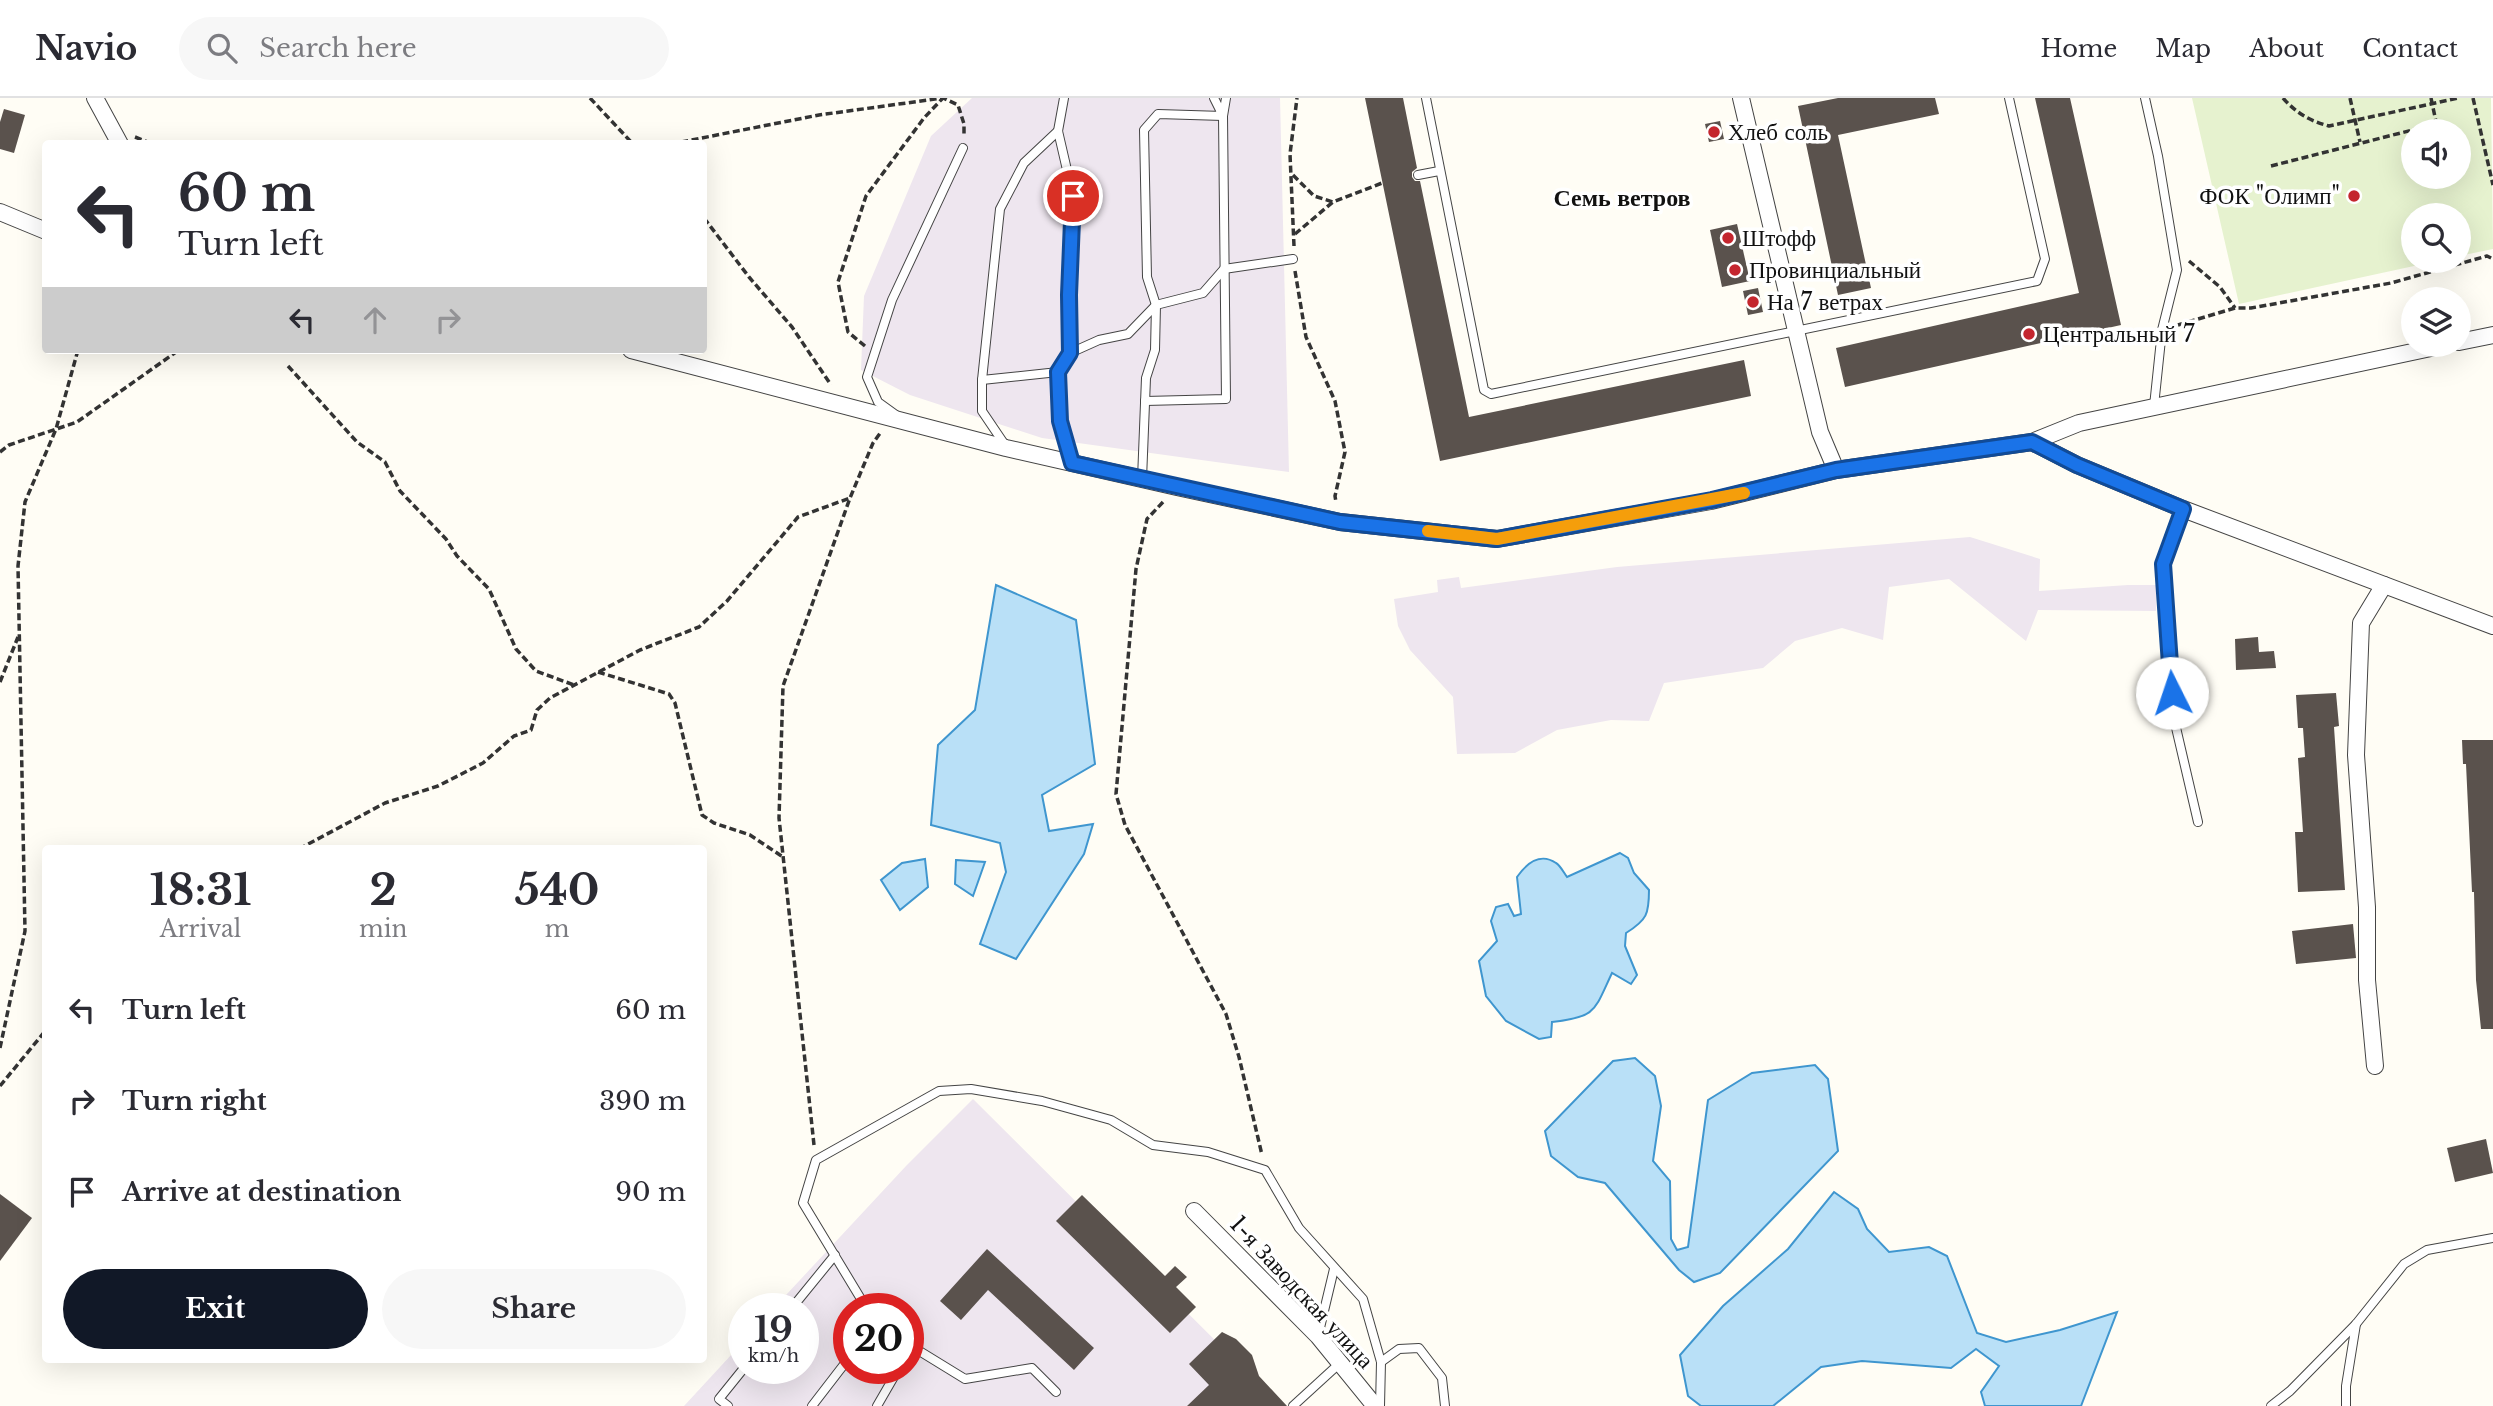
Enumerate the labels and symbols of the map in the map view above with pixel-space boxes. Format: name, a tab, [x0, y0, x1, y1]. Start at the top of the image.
place label: Хлеб соль	[1728, 118, 1828, 146]
marker: Хлеб соль	[1706, 124, 1722, 140]
pin	[1043, 166, 1103, 226]
place label: ФОК "Олимп"	[2199, 182, 2340, 210]
district label: Семь ветров	[1553, 183, 1691, 212]
marker: ФОК "Олимп"	[2346, 188, 2362, 204]
place label: Штофф	[1742, 224, 1816, 252]
marker: Штофф	[1720, 230, 1736, 246]
place label: Провинциальный	[1749, 256, 1921, 284]
marker: Провинциальный	[1727, 262, 1743, 278]
place label: На 7 ветрах	[1767, 288, 1884, 316]
marker: На 7 ветрах	[1745, 294, 1761, 310]
place label: Центральный 7	[2043, 320, 2195, 348]
marker: Центральный 7	[2021, 326, 2037, 342]
position arrow	[2135, 656, 2209, 730]
street label: 1-я Заводская улица	[1224, 1210, 1380, 1374]
speed limit sign: 20	[833, 1293, 924, 1384]

